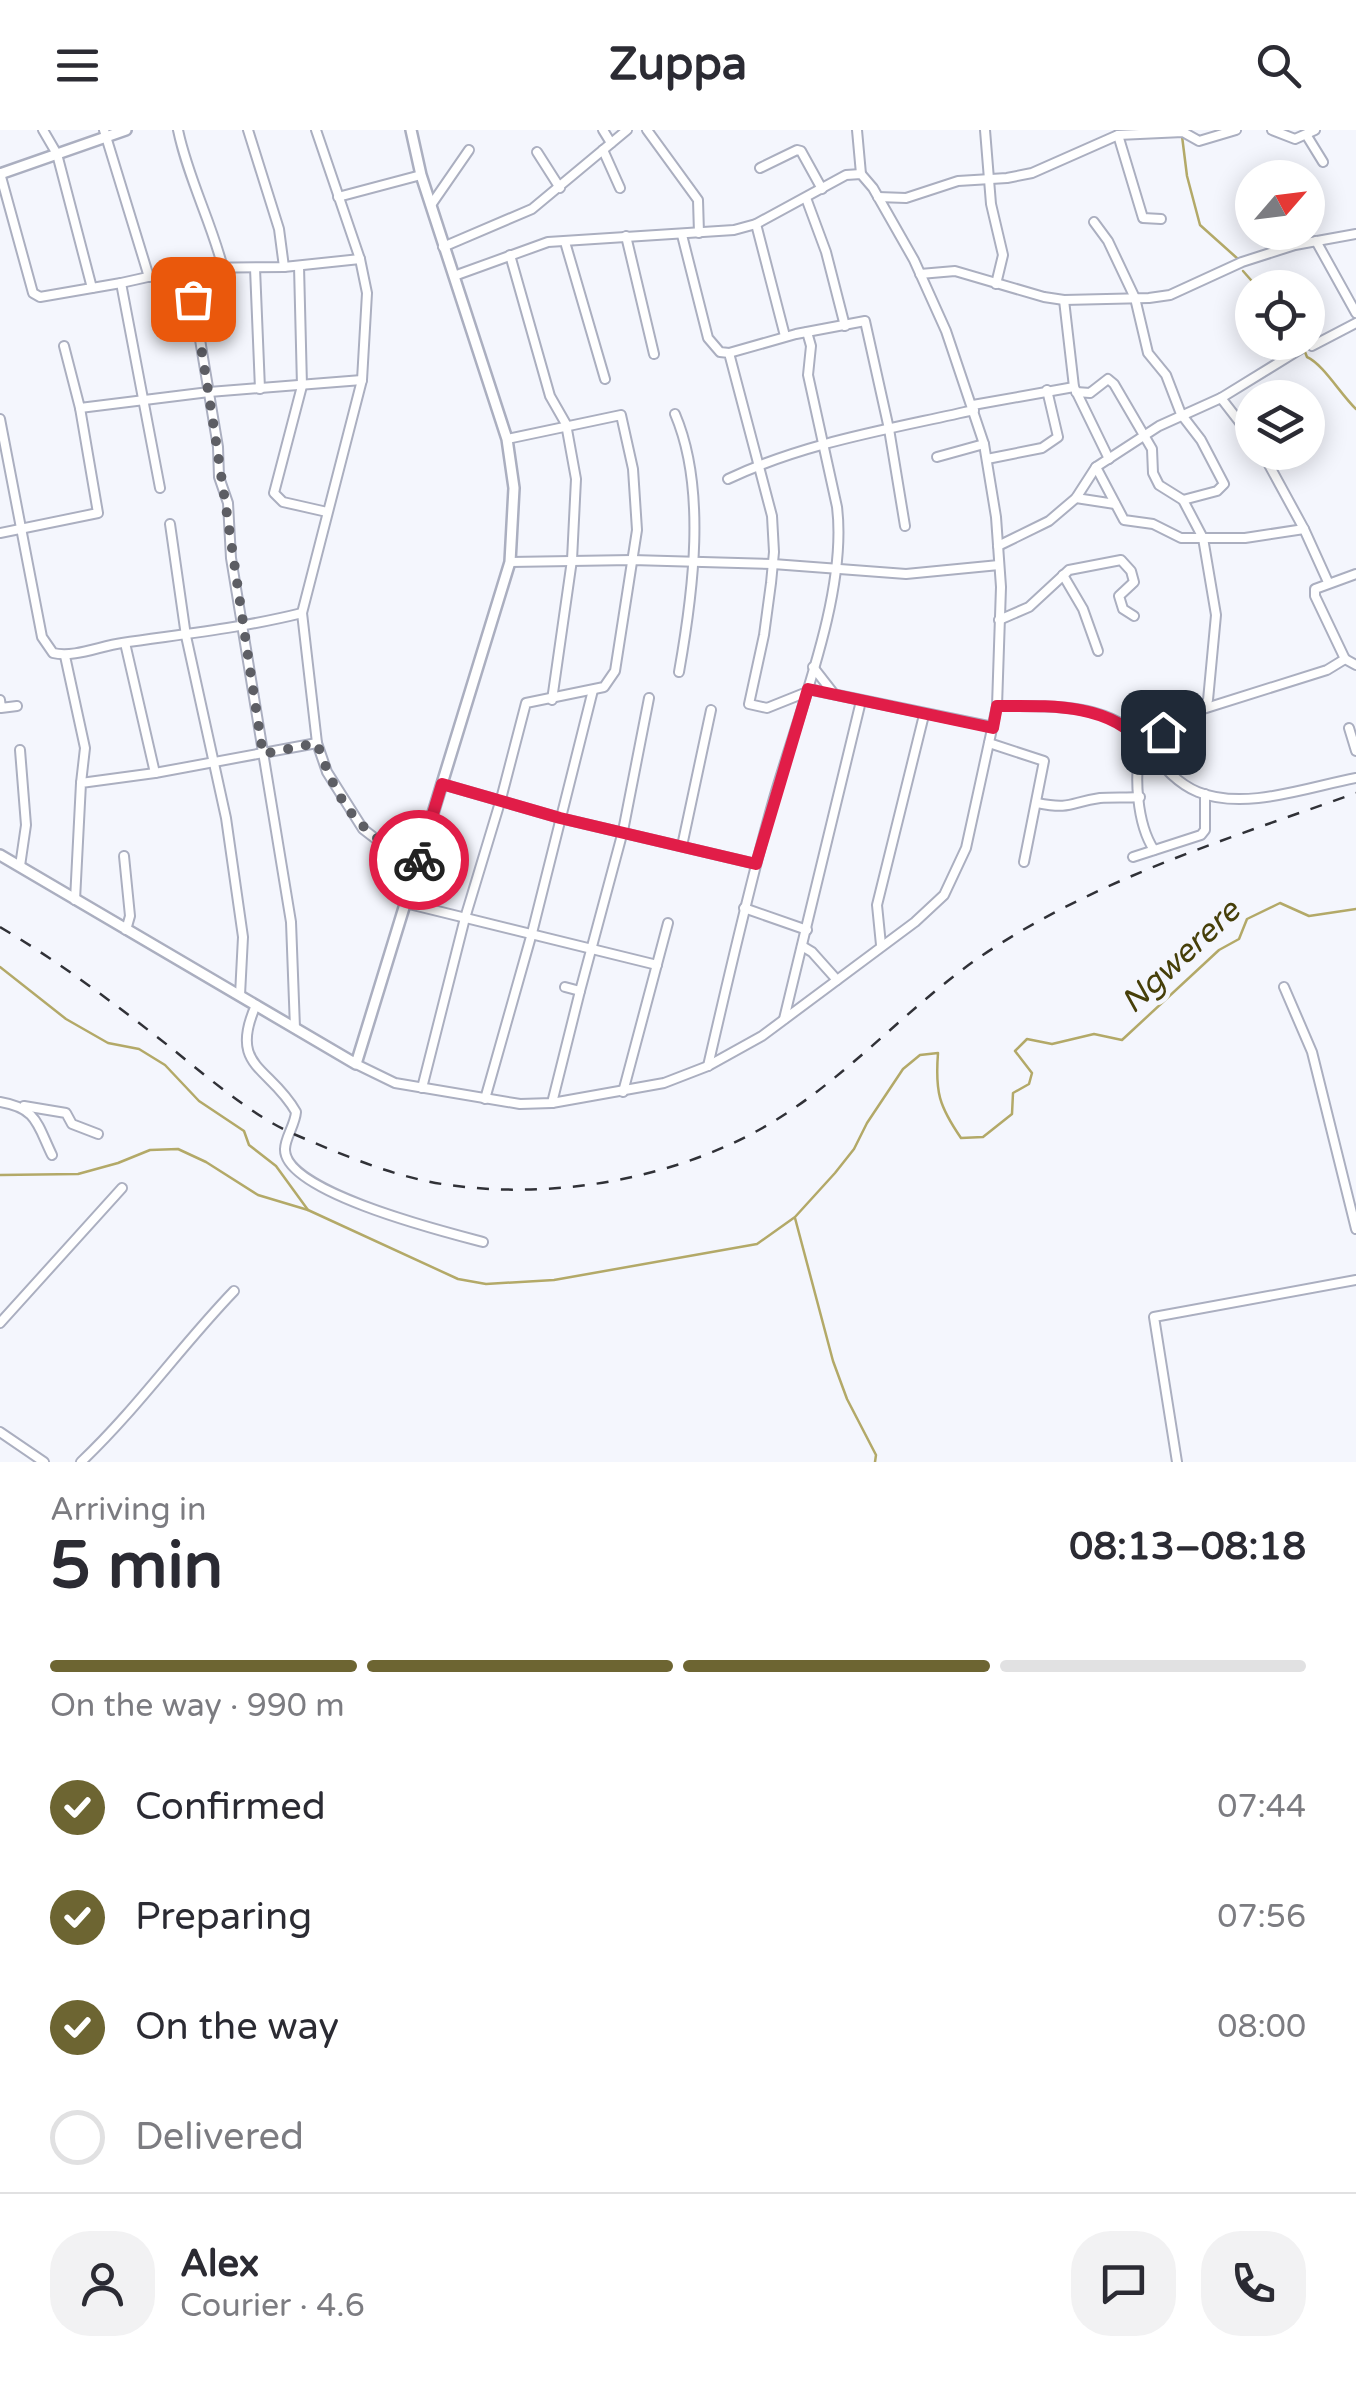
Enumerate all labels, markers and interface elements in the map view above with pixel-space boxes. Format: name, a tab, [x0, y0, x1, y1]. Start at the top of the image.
icon: menu	[50, 38, 105, 93]
text: Zuppa	[609, 38, 747, 92]
icon: search	[1251, 38, 1306, 93]
north arrow	[1235, 160, 1325, 250]
map controls	[1235, 160, 1325, 470]
pin	[151, 257, 236, 342]
button: locate	[1235, 270, 1325, 360]
icon: bag	[166, 272, 221, 327]
button: layers	[1235, 380, 1325, 470]
pin	[1121, 690, 1206, 775]
icon: home	[1136, 705, 1191, 760]
courier	[369, 810, 469, 910]
icon: bike	[392, 833, 447, 888]
water label: Ngwerere	[1113, 891, 1249, 1021]
text: Arriving in	[50, 1491, 207, 1529]
text: 08:13–08:18	[1069, 1524, 1306, 1570]
text: 5 min	[50, 1527, 223, 1606]
text: On the way · 990 m	[50, 1687, 345, 1725]
icon: check	[50, 1780, 105, 1835]
text: Confirmed	[135, 1784, 326, 1830]
text: 07:44	[1217, 1788, 1306, 1826]
icon: check	[50, 1890, 105, 1945]
text: Preparing	[135, 1894, 312, 1940]
text: 07:56	[1217, 1898, 1306, 1936]
icon: check	[50, 2000, 105, 2055]
text: On the way	[135, 2004, 339, 2050]
text: 08:00	[1217, 2008, 1306, 2046]
text: Delivered	[135, 2114, 304, 2160]
button: person	[50, 2231, 155, 2336]
button: chat	[1071, 2231, 1176, 2336]
button: phone	[1201, 2231, 1306, 2336]
text: Alex	[180, 2241, 259, 2287]
text: Courier · 4.6	[180, 2287, 365, 2325]

